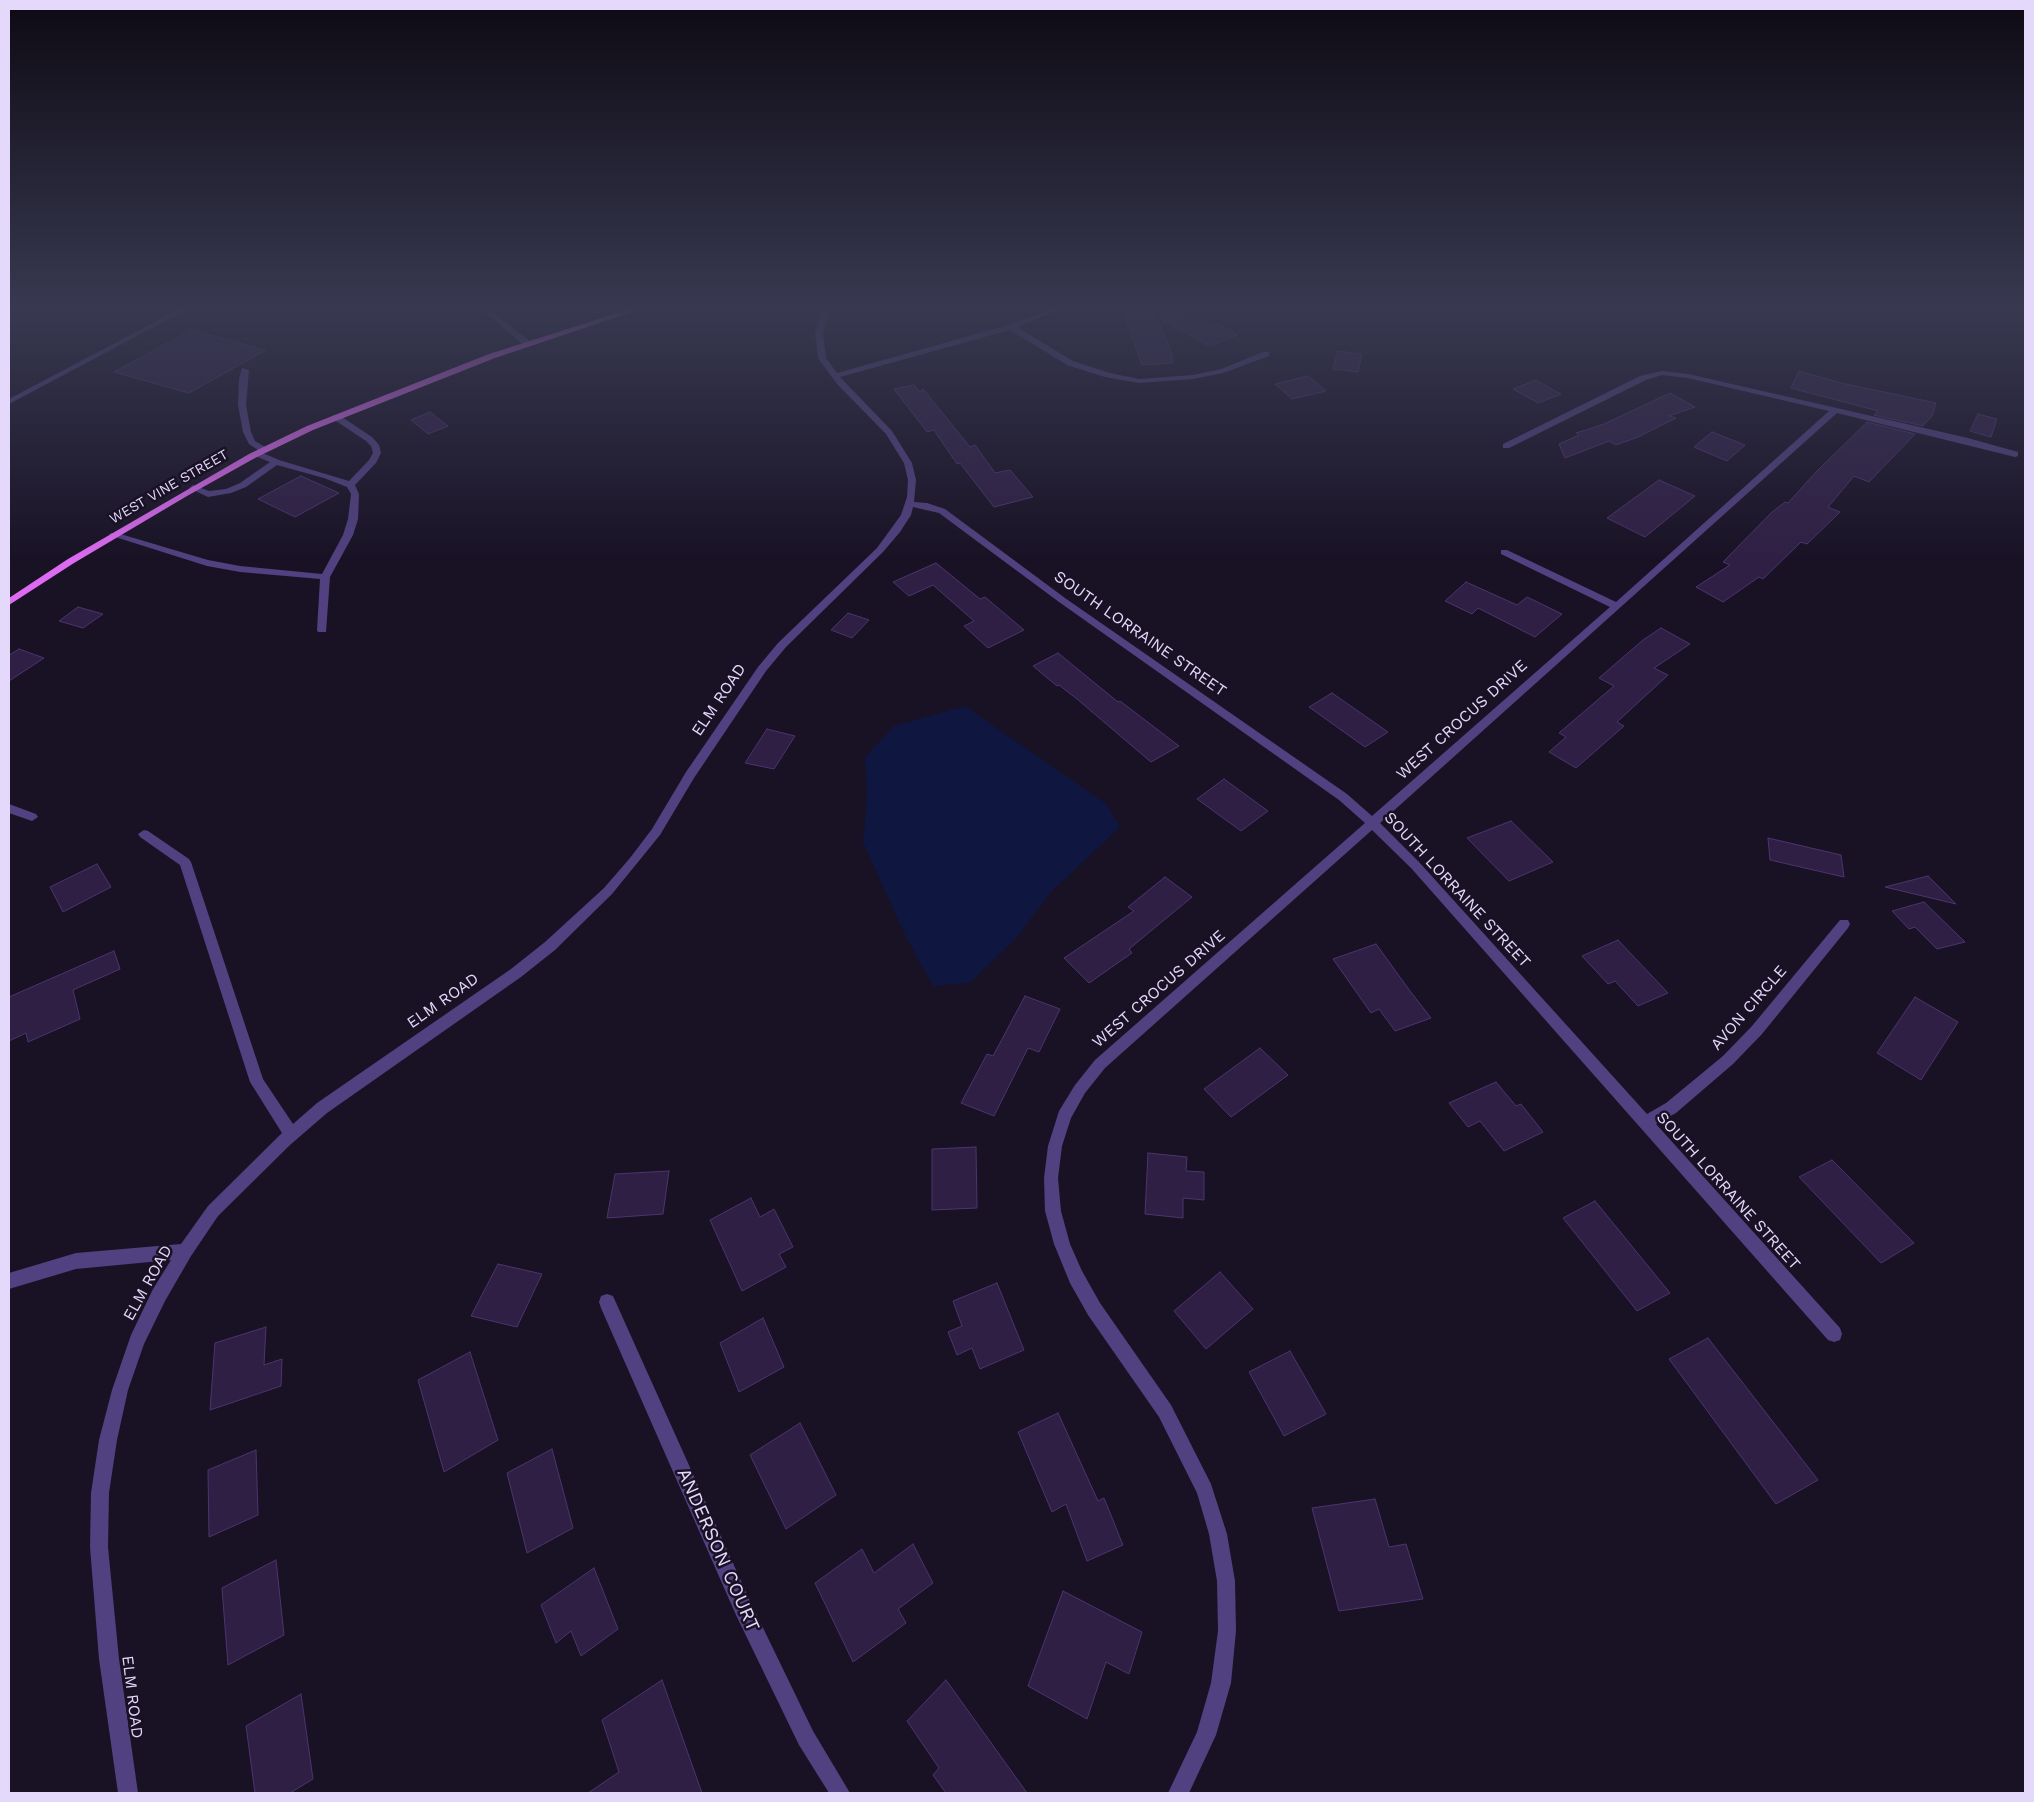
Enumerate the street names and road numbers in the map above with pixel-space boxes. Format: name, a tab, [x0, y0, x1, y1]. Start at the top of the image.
street label: WEST VINE STREET	[107, 446, 231, 528]
street label: SOUTH LORRAINE STREET	[1050, 567, 1230, 701]
street label: WEST CROCUS DRIVE	[1393, 656, 1531, 784]
street label: ELM ROAD	[688, 660, 750, 740]
street label: SOUTH LORRAINE STREET	[1380, 808, 1534, 972]
street label: WEST CROCUS DRIVE	[1089, 926, 1229, 1052]
street label: AVON CIRCLE	[1707, 962, 1791, 1054]
street label: ELM ROAD	[403, 969, 483, 1033]
street label: SOUTH LORRAINE STREET	[1652, 1108, 1804, 1274]
street label: ELM ROAD	[119, 1242, 177, 1324]
street label: ANDERSON COURT	[672, 1465, 764, 1635]
street label: ELM ROAD	[117, 1655, 147, 1739]

